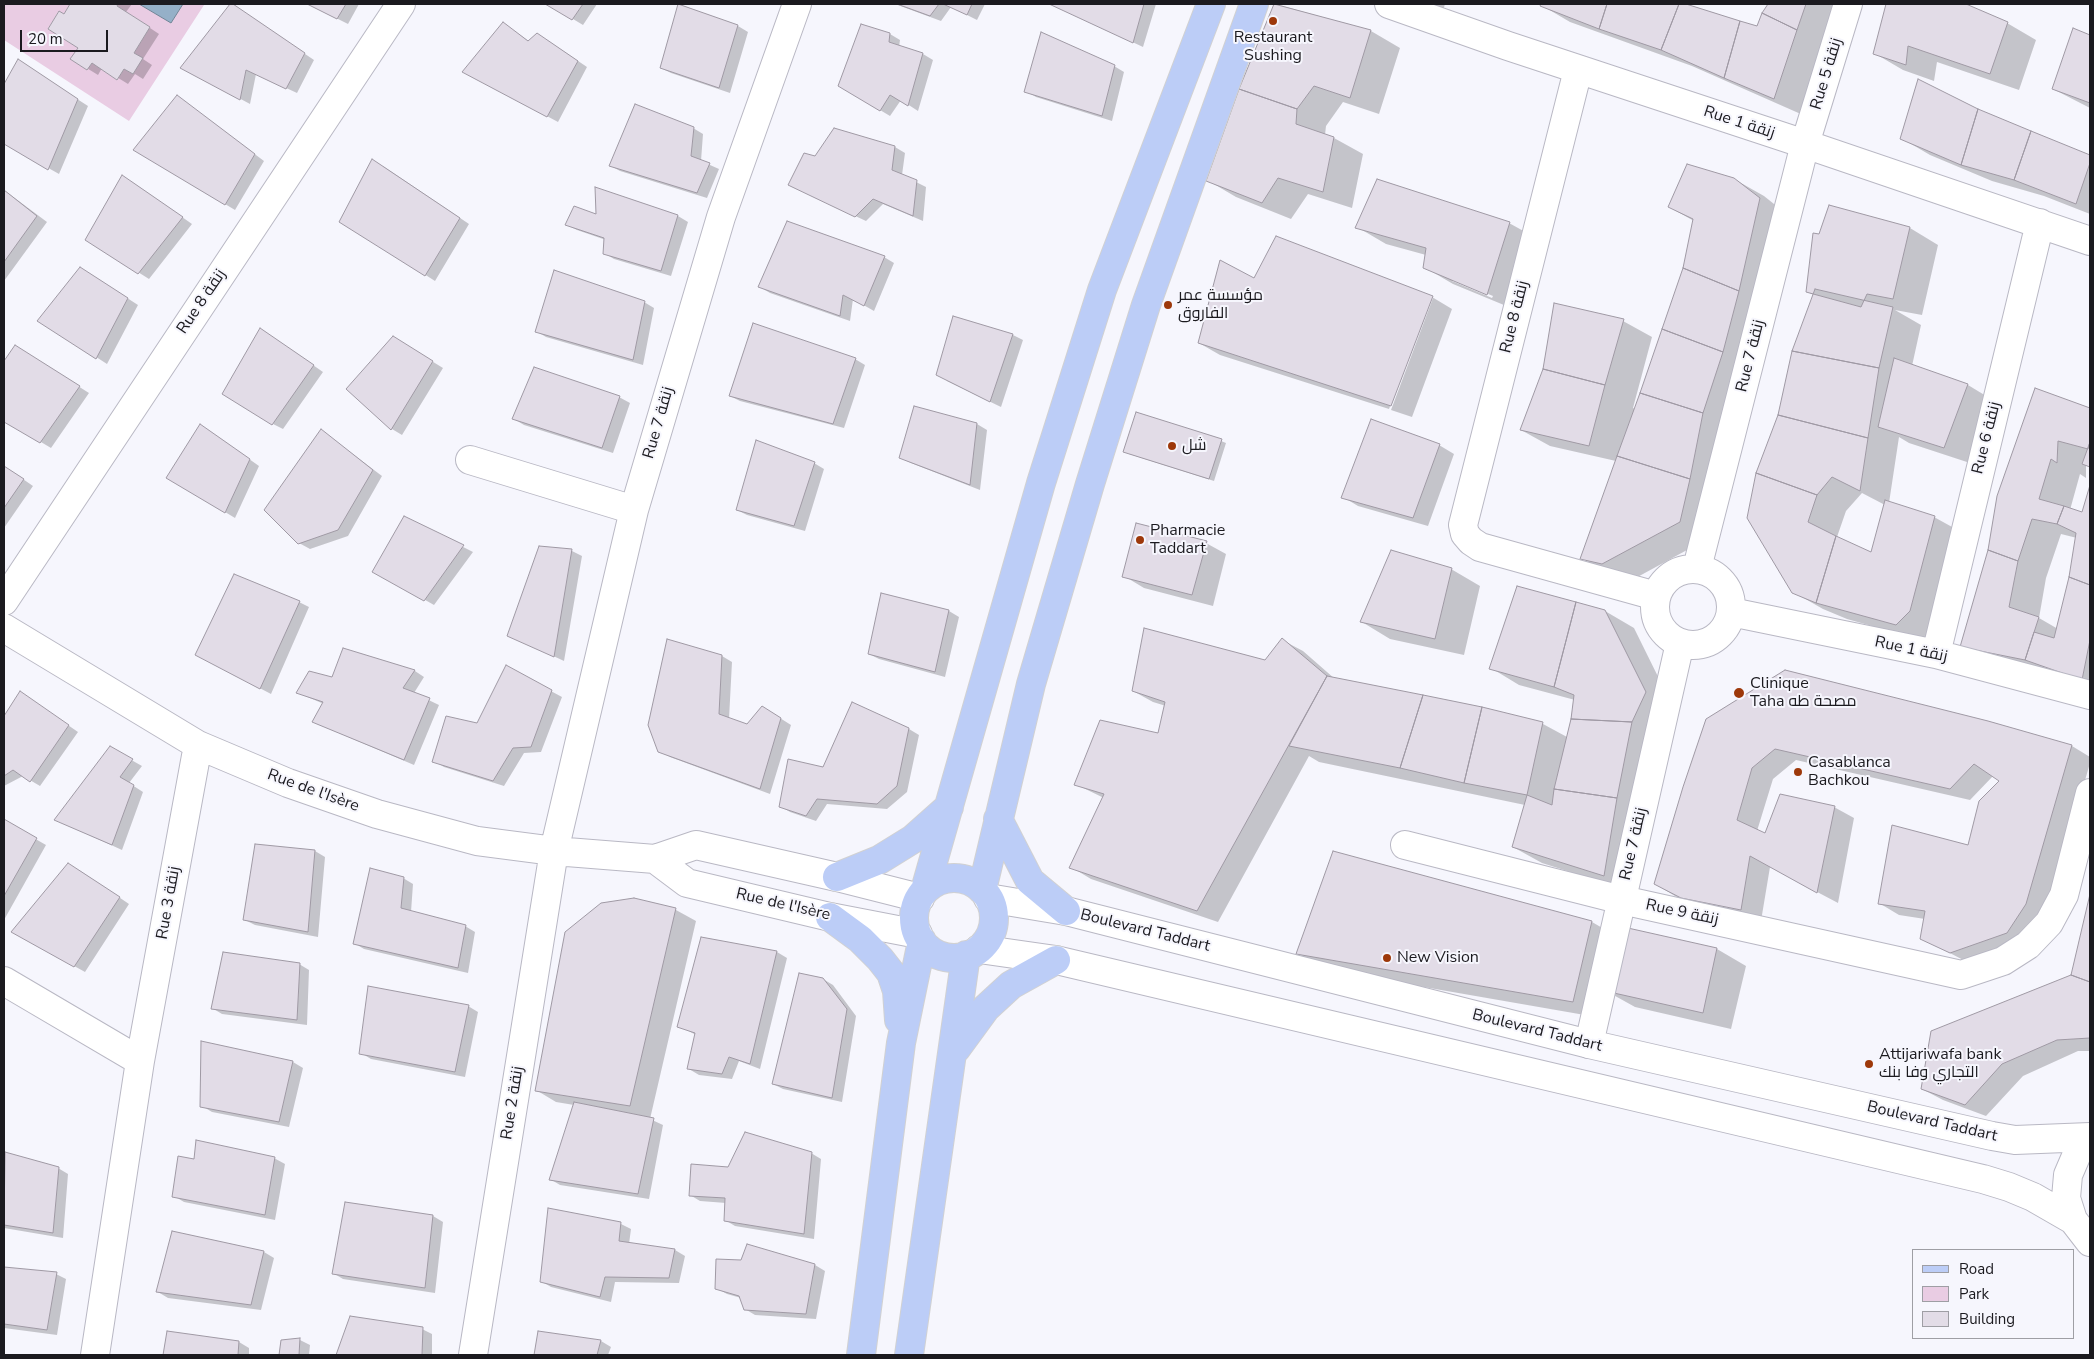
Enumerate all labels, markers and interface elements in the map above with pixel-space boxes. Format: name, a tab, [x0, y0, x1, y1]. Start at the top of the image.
marker: Restaurant Sushing	[1267, 15, 1279, 27]
scale bar	[22, 20, 110, 52]
place label: Restaurant Sushing	[1234, 28, 1312, 66]
text: 20 m	[28, 29, 63, 49]
street label: Rue 5 زنقة	[1807, 36, 1847, 112]
street label: Rue 1 زنقة	[1701, 102, 1777, 144]
street label: Rue 8 زنقة	[173, 266, 231, 338]
street label: Rue 8 زنقة	[1497, 279, 1533, 355]
place label: مؤسسة عمر الفاروق	[1178, 286, 1263, 324]
marker: مؤسسة عمر الفاروق	[1162, 299, 1174, 311]
street label: Rue 7 زنقة	[1733, 318, 1769, 394]
street label: Rue 7 زنقة	[640, 385, 678, 461]
street label: Rue 6 زنقة	[1969, 400, 2005, 476]
place label: شل	[1182, 436, 1206, 456]
marker: شل	[1166, 440, 1178, 452]
place label: Pharmacie Taddart	[1150, 521, 1225, 559]
marker: Pharmacie Taddart	[1134, 534, 1146, 546]
street label: Rue 1 زنقة	[1873, 633, 1949, 667]
place label: Clinique Taha مصحة طه	[1750, 674, 1857, 712]
marker: Clinique Taha مصحة طه	[1732, 686, 1746, 700]
place label: Casablanca Bachkou	[1808, 753, 1891, 791]
street label: Rue de l'Isère	[264, 765, 362, 817]
marker: Casablanca Bachkou	[1792, 766, 1804, 778]
street label: Rue 7 زنقة	[1616, 806, 1652, 882]
street label: Rue 3 زنقة	[153, 865, 185, 941]
street label: Rue de l'Isère	[734, 885, 832, 925]
street label: Rue 9 زنقة	[1644, 896, 1720, 930]
street label: Boulevard Taddart	[1078, 906, 1212, 956]
place label: New Vision	[1397, 948, 1479, 968]
marker: New Vision	[1381, 952, 1393, 964]
street label: Boulevard Taddart	[1470, 1006, 1604, 1056]
place label: Attijariwafa bank التجاري وفا بنك	[1879, 1045, 2001, 1083]
marker: Attijariwafa bank التجاري وفا بنك	[1863, 1058, 1875, 1070]
street label: Rue 2 زنقة	[498, 1065, 528, 1141]
street label: Boulevard Taddart	[1865, 1098, 1999, 1146]
legend	[1912, 1249, 2074, 1339]
text: Road	[1959, 1259, 1994, 1279]
text: Park	[1959, 1284, 1989, 1304]
text: Building	[1959, 1309, 2015, 1329]

